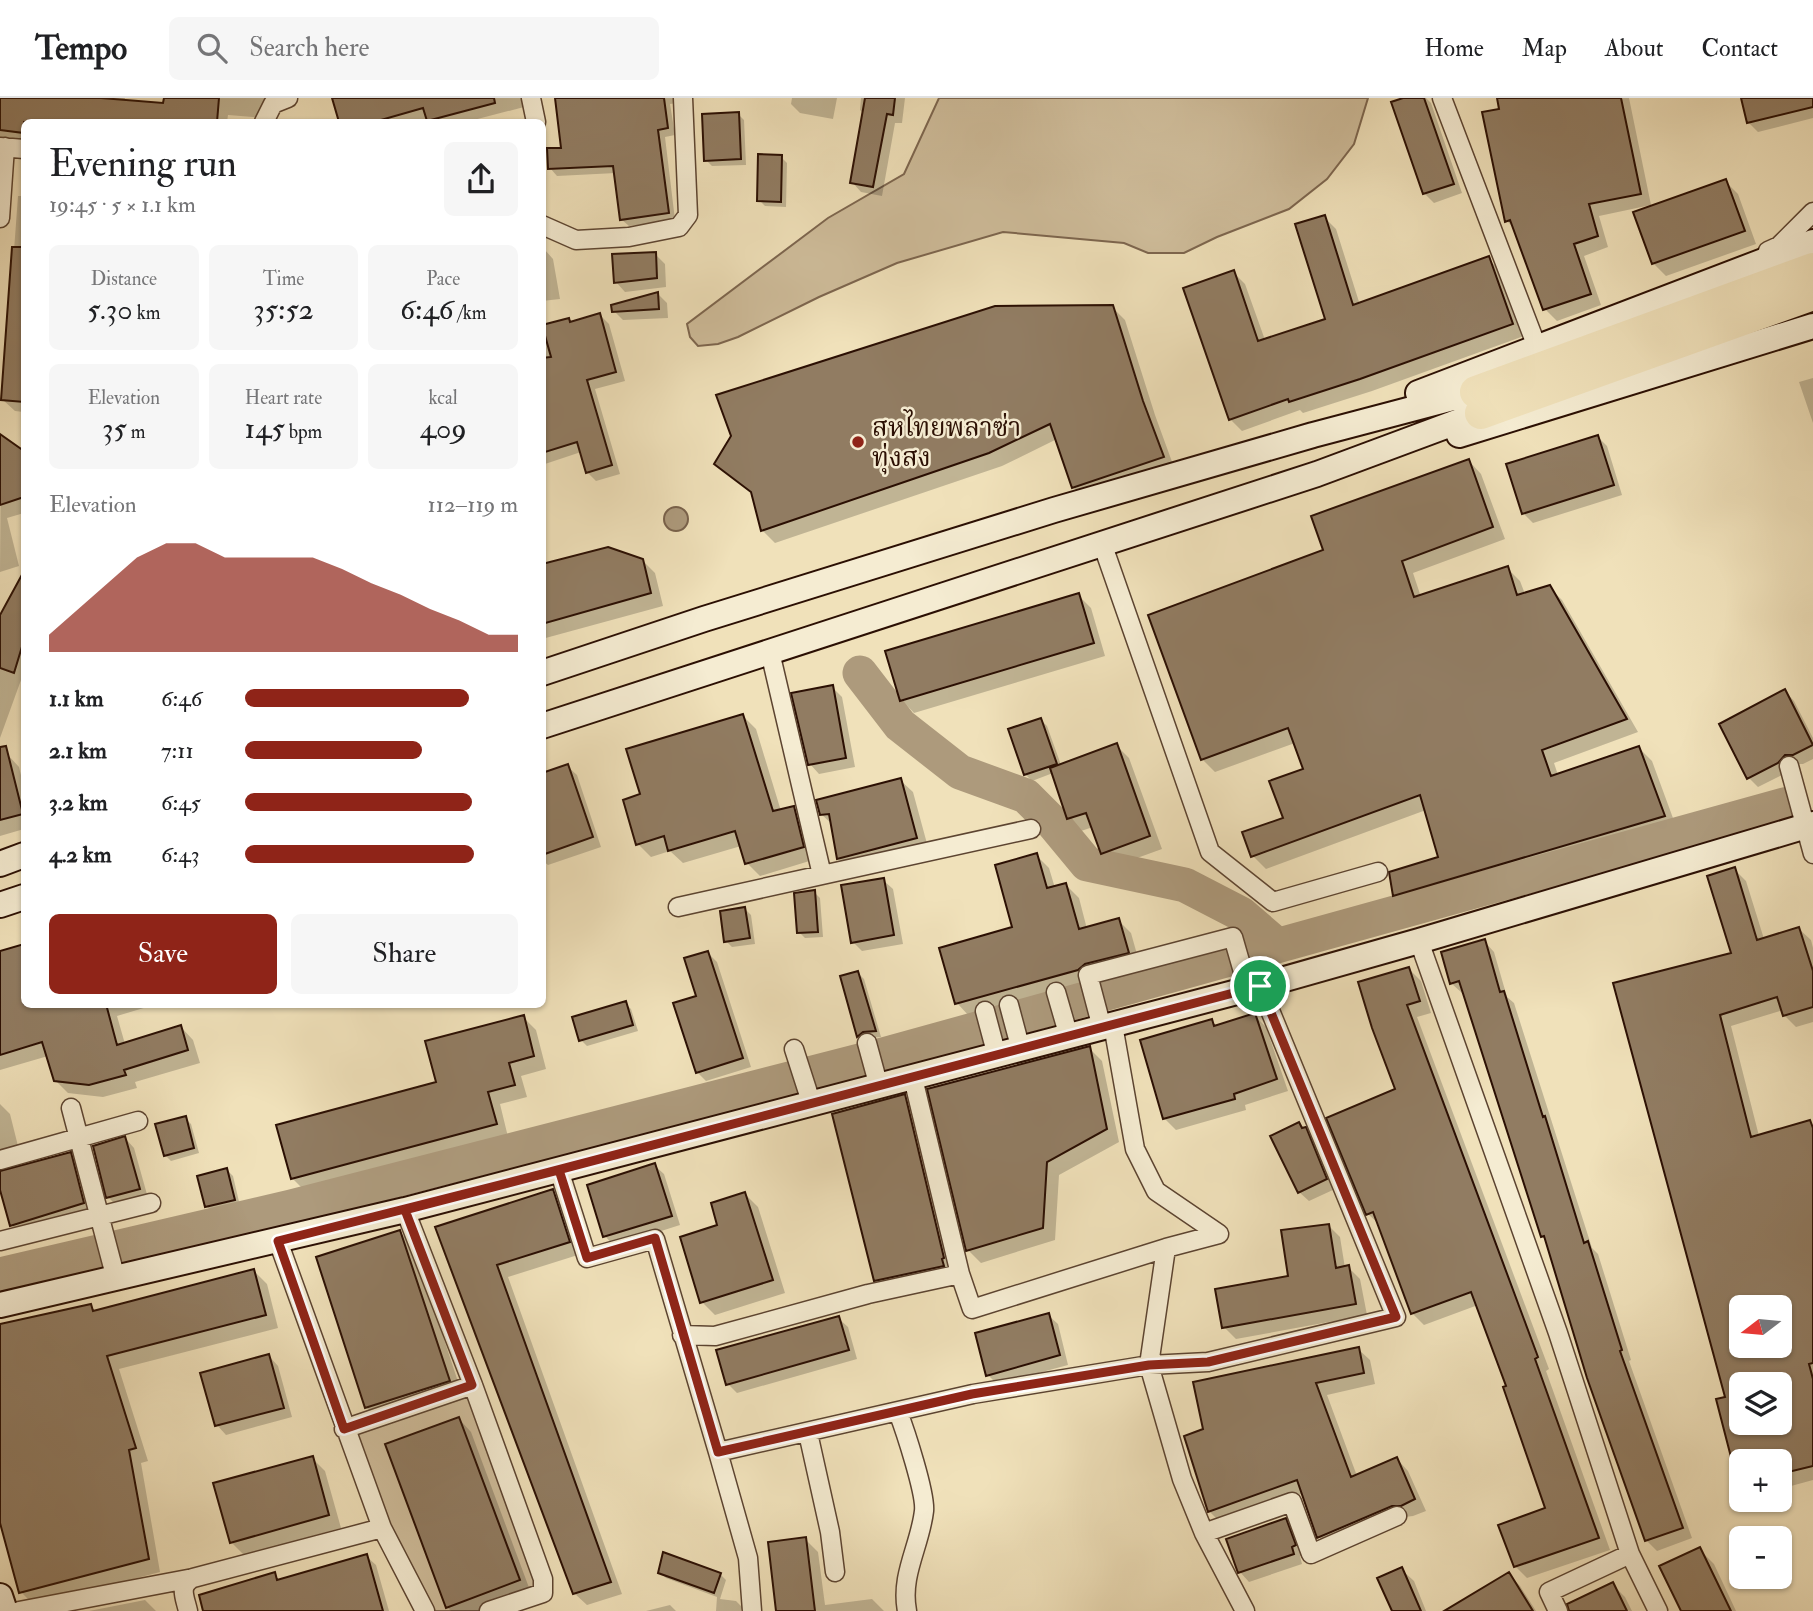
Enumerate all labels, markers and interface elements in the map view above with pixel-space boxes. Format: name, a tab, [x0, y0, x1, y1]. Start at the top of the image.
search box	[169, 17, 659, 80]
text: Tempo	[35, 28, 127, 69]
icon: search	[193, 29, 231, 67]
text: Search here	[249, 32, 369, 64]
text: Home	[1424, 33, 1484, 64]
text: Map	[1522, 33, 1567, 64]
text: About	[1605, 33, 1664, 64]
text: Contact	[1702, 33, 1778, 64]
text: Evening run	[49, 140, 237, 188]
button: share	[444, 142, 518, 216]
text: 19:45 · 5 × 1.1 km	[49, 190, 196, 219]
text: Distance	[91, 267, 157, 291]
text: Time	[263, 267, 304, 291]
text: Pace	[426, 267, 460, 291]
text: 5.30	[87, 291, 133, 328]
text: 35:52	[253, 291, 314, 328]
text: 6:46	[400, 291, 454, 328]
text: km	[133, 301, 160, 325]
text: /km	[454, 301, 486, 325]
text: Elevation	[88, 386, 160, 410]
text: Heart rate	[245, 386, 322, 410]
text: kcal	[429, 386, 458, 410]
place label: สหไทยพลาซ่า ทุ่งสง	[872, 409, 1021, 475]
text: 35	[102, 410, 127, 447]
text: 145	[245, 410, 285, 447]
text: 409	[420, 410, 467, 447]
text: m	[127, 420, 146, 444]
text: bpm	[285, 420, 322, 444]
marker: สหไทยพลาซ่า ทุ่งสง	[850, 434, 866, 450]
text: Elevation	[49, 490, 137, 519]
text: 112–119 m	[427, 490, 518, 519]
text: 1.1 km	[49, 684, 104, 713]
text: 6:46	[161, 684, 202, 713]
text: 2.1 km	[49, 736, 107, 765]
text: 7:11	[161, 736, 194, 765]
text: 3.2 km	[49, 788, 108, 817]
text: 6:45	[161, 788, 201, 817]
text: 4.2 km	[49, 840, 112, 869]
text: 6:43	[161, 840, 200, 869]
button: Save	[49, 914, 277, 994]
button: Share	[291, 914, 518, 994]
pin	[1230, 956, 1290, 1016]
icon: arrive	[1241, 967, 1279, 1005]
north arrow	[1729, 1295, 1792, 1358]
map controls	[1729, 1295, 1792, 1589]
button: layers	[1729, 1372, 1792, 1435]
button: +	[1729, 1449, 1792, 1512]
button: −	[1729, 1526, 1792, 1589]

